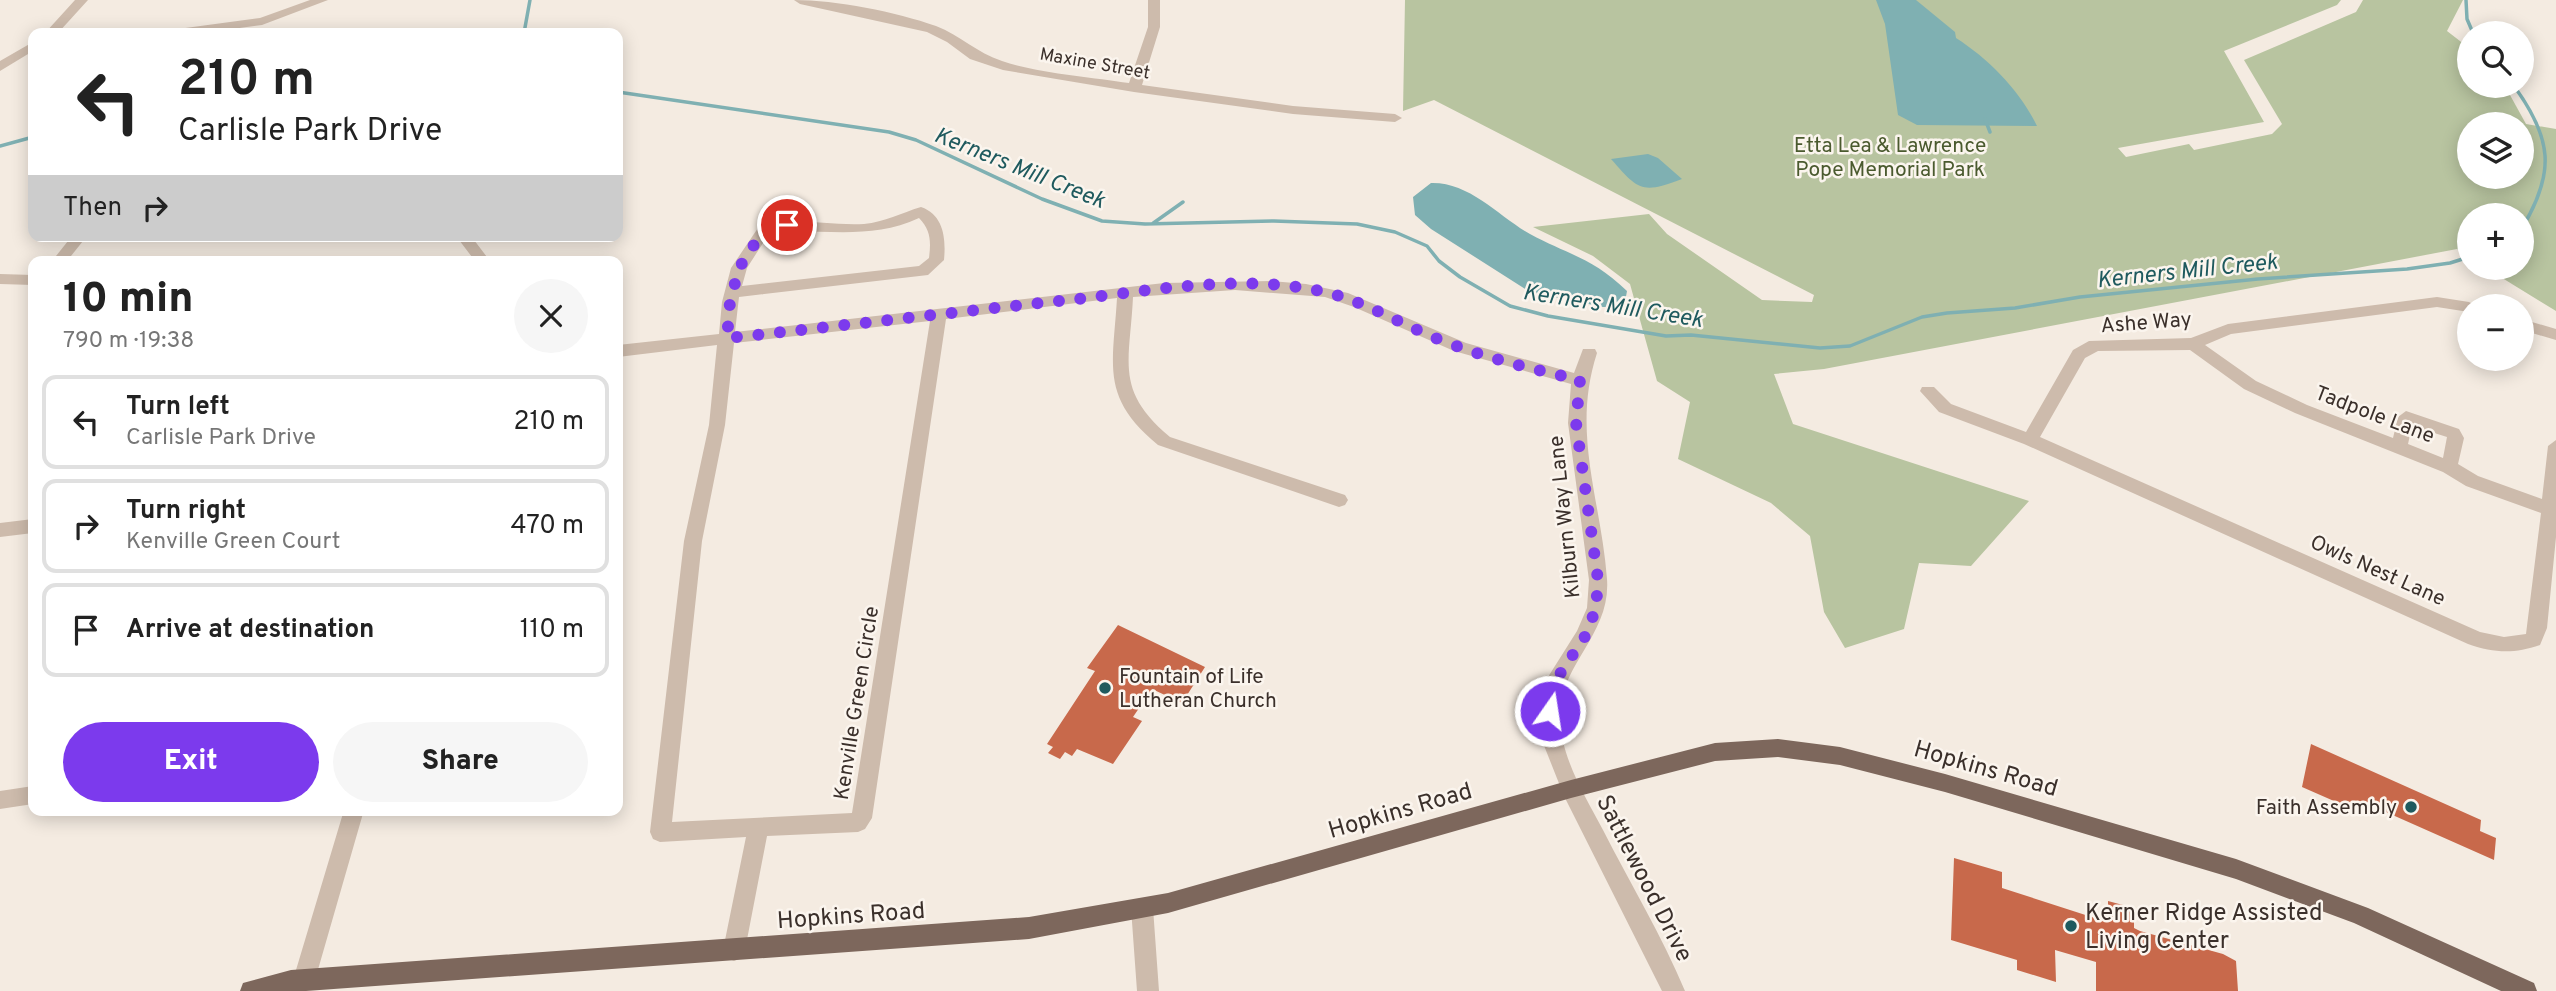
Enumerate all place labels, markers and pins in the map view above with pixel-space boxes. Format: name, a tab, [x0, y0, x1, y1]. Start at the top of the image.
pin	[757, 195, 817, 255]
place label: Fountain of Life Lutheran Church	[1119, 664, 1277, 715]
marker: Fountain of Life Lutheran Church	[1097, 680, 1113, 696]
place label: Faith Assembly	[2256, 795, 2397, 822]
marker: Faith Assembly	[2403, 799, 2419, 815]
place label: Kerner Ridge Assisted Living Center	[2085, 899, 2323, 957]
marker: Kerner Ridge Assisted Living Center	[2063, 918, 2079, 934]

